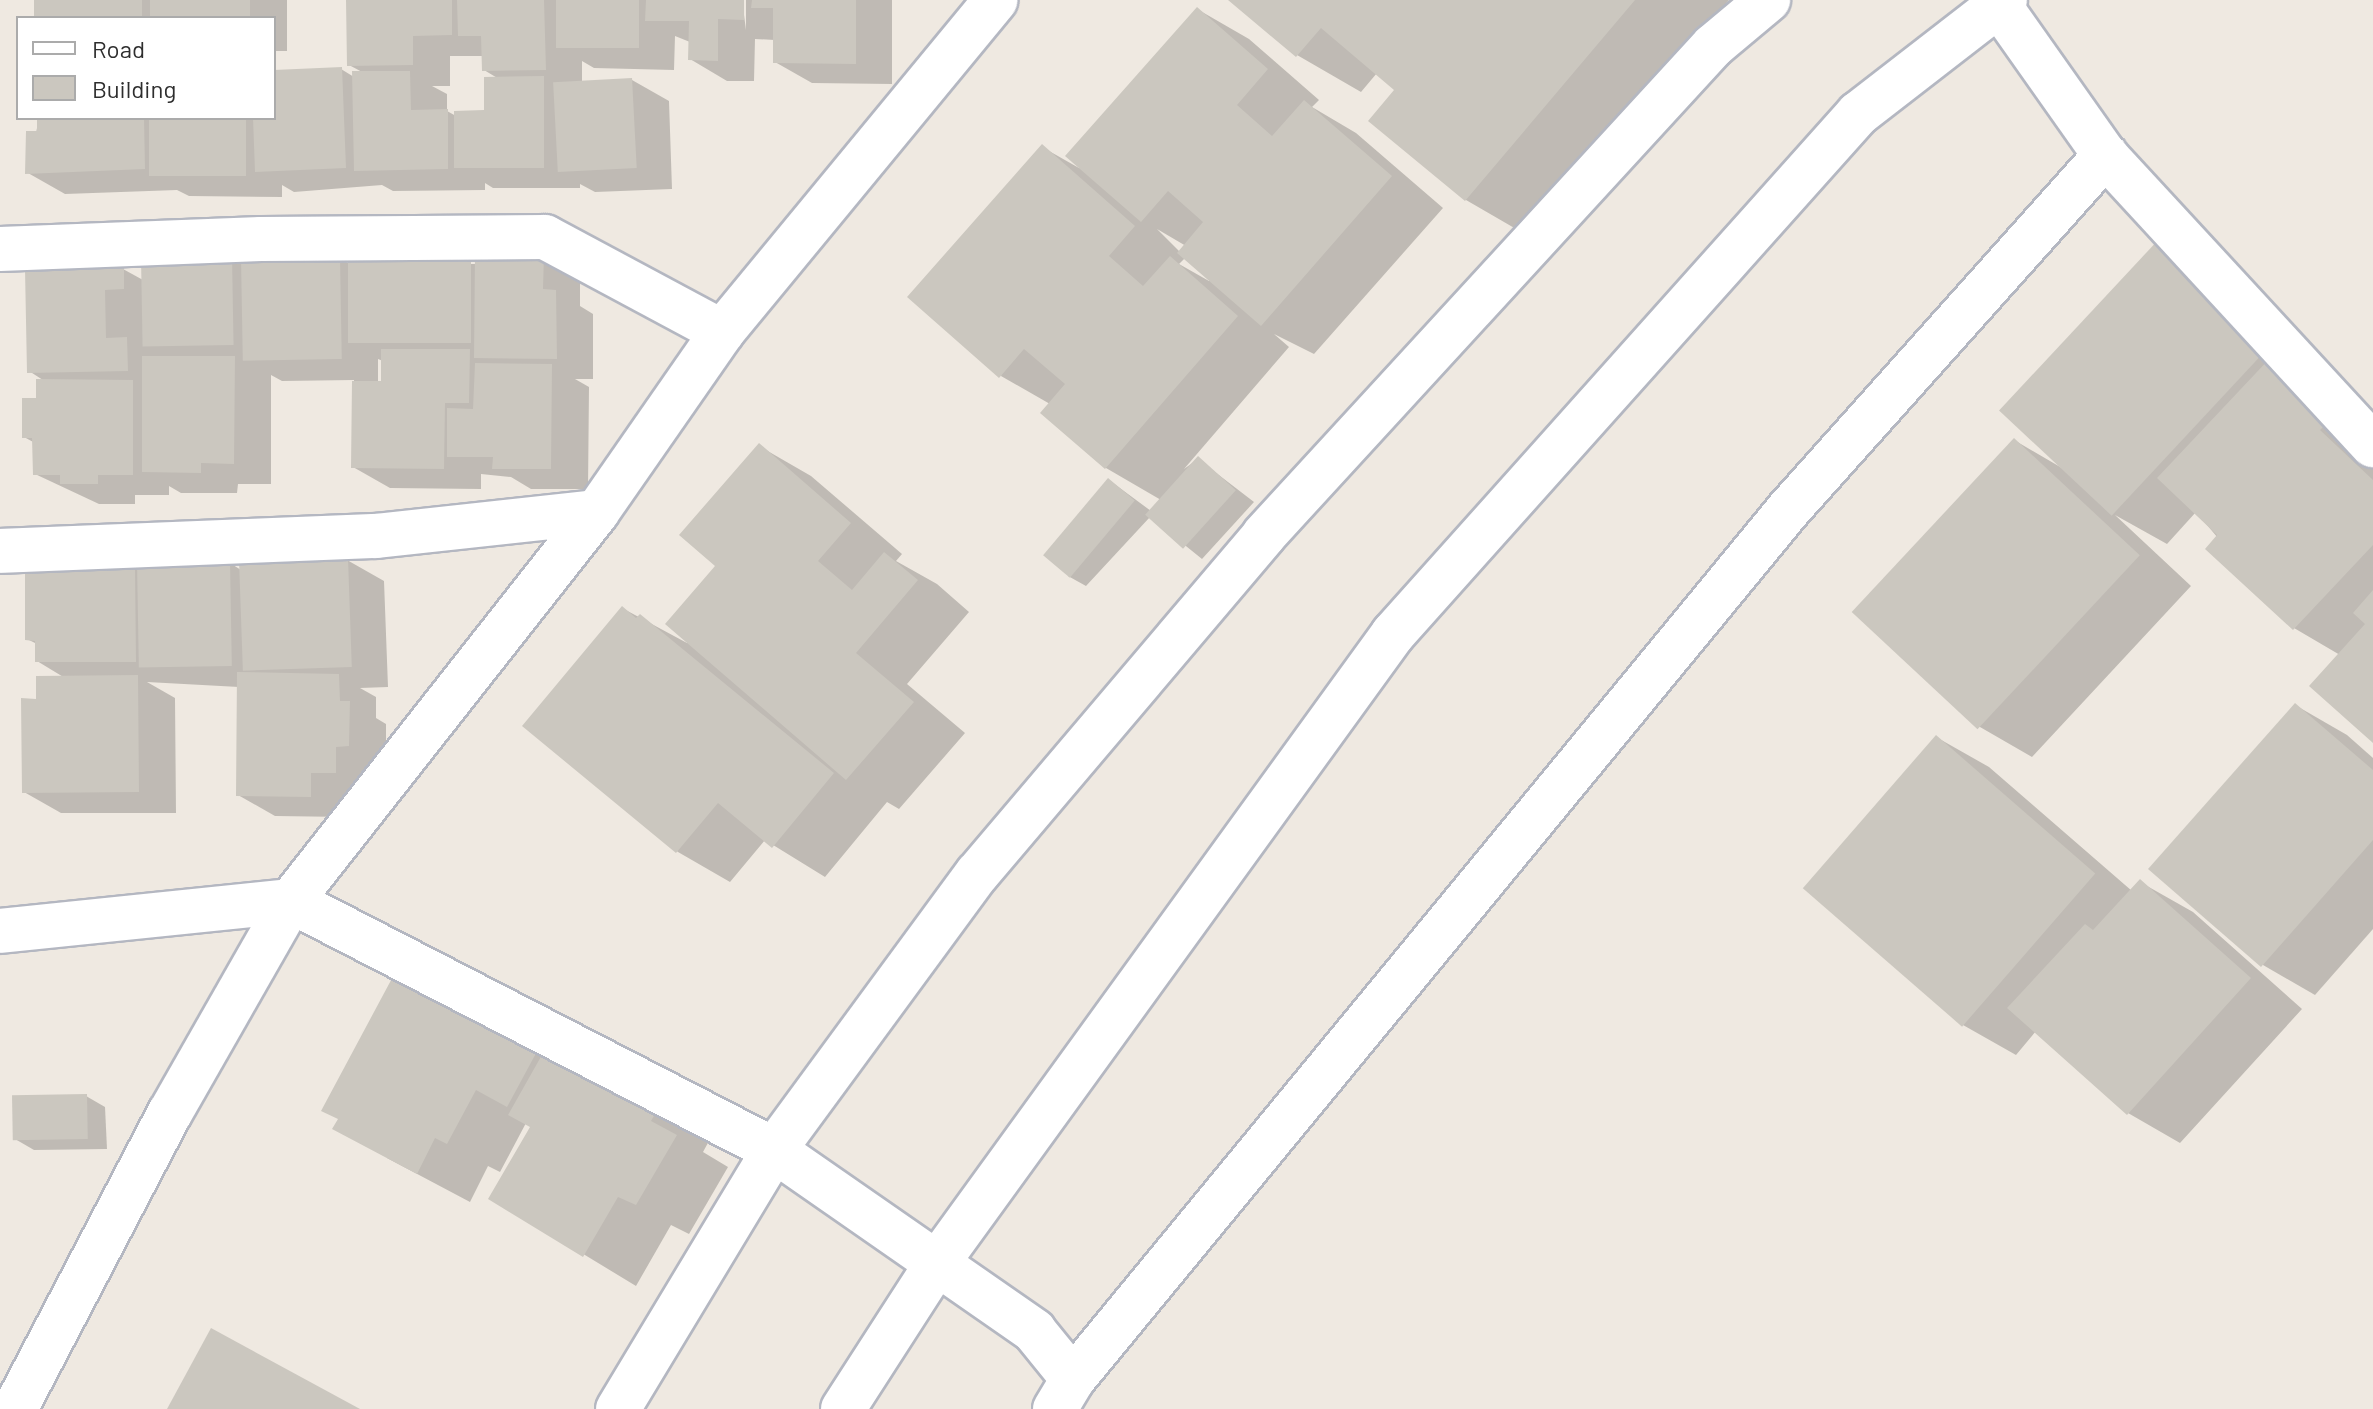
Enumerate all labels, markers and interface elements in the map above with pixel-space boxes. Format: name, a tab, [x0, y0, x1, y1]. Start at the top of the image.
legend	[16, 16, 276, 120]
text: Road	[92, 34, 145, 63]
text: Building	[92, 74, 176, 103]

